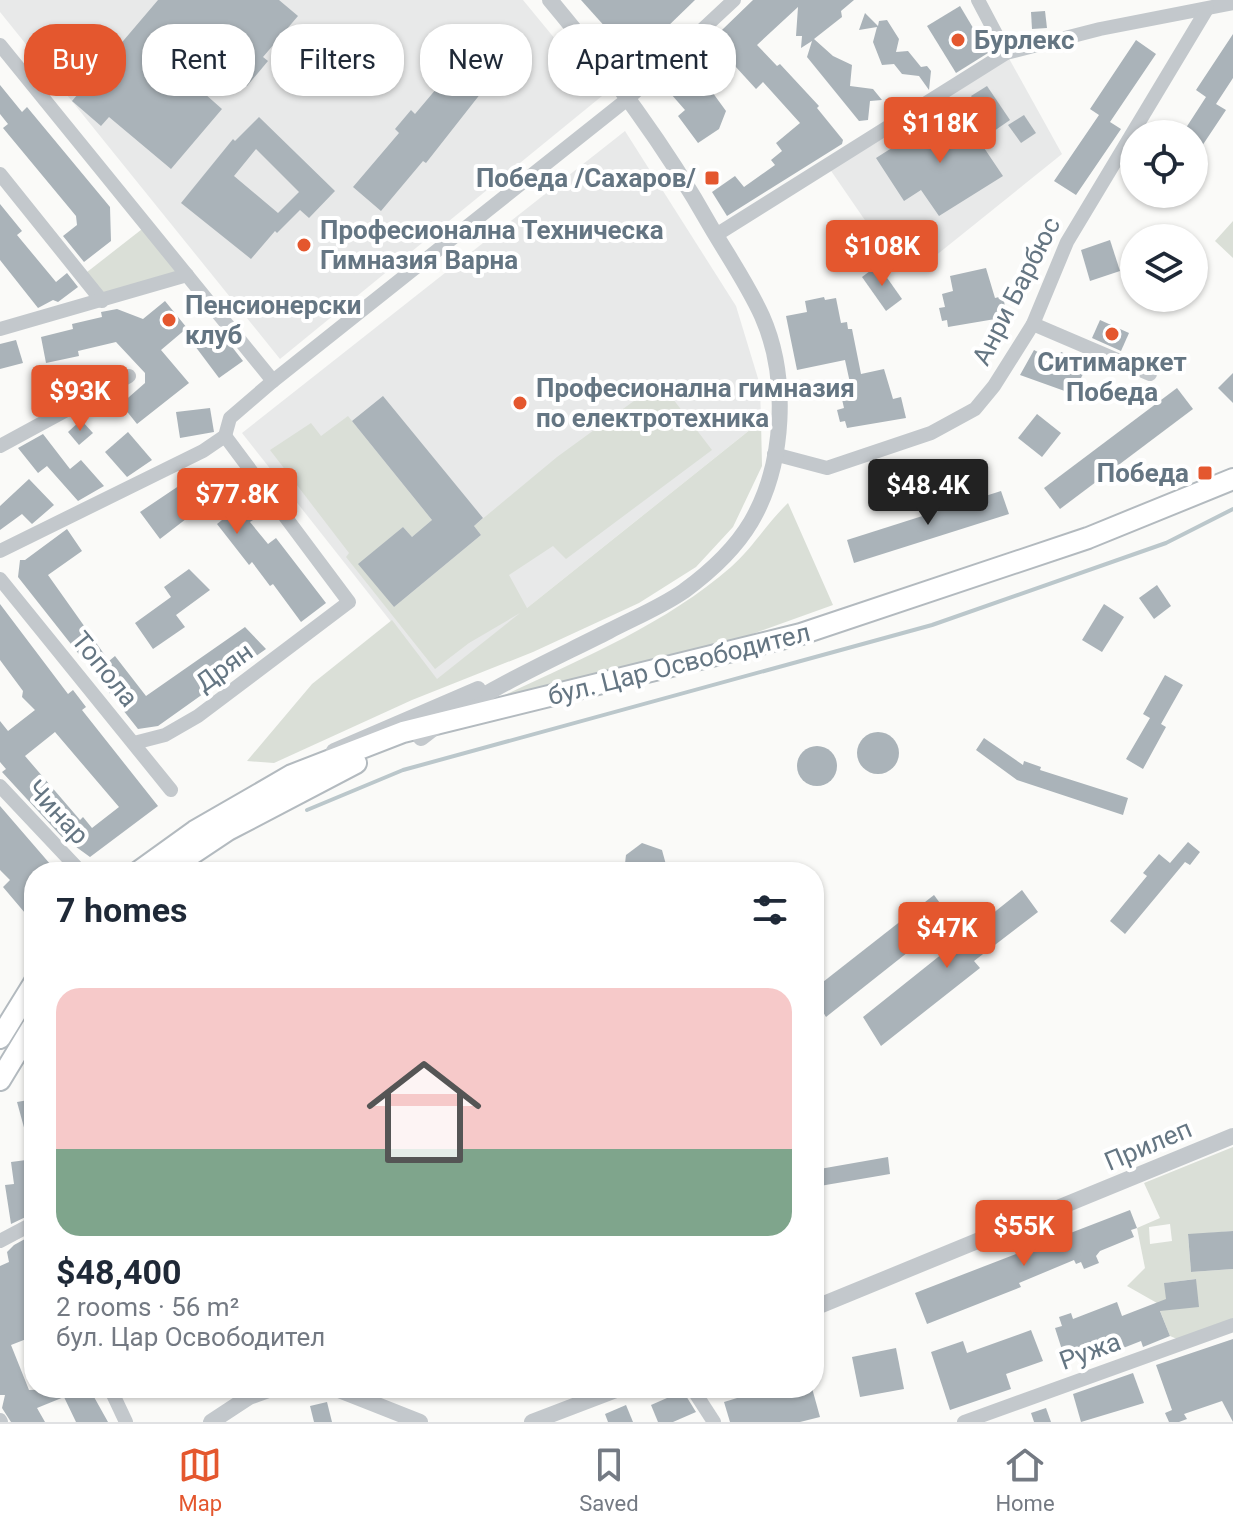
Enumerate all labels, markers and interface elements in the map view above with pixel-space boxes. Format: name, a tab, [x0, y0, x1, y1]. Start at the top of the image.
chip: Buy	[24, 24, 126, 96]
chip: Rent	[142, 24, 255, 96]
chip: Filters	[271, 24, 404, 96]
chip: New	[420, 24, 532, 96]
chip: Apartment	[548, 24, 736, 96]
place label: Бурлекс	[974, 25, 1075, 55]
marker: Бурлекс	[949, 31, 967, 49]
pin: $118K	[884, 97, 996, 165]
text: $118K	[902, 108, 978, 138]
map controls	[1120, 120, 1208, 312]
button: locate	[1120, 120, 1208, 208]
place label: Победа /Сахаров/	[476, 163, 696, 193]
marker: Победа /Сахаров/	[703, 169, 721, 187]
street label: Анри Барбюс	[966, 212, 1066, 370]
place label: Професионална Техническа Гимназия Варна	[320, 215, 664, 275]
pin: $108K	[826, 220, 938, 288]
button: layers	[1120, 224, 1208, 312]
text: $108K	[844, 231, 920, 261]
marker: Професионална Техническа Гимназия Варна	[295, 236, 313, 254]
place label: Пенсионерски клуб	[185, 290, 361, 350]
marker: Пенсионерски клуб	[160, 311, 178, 329]
marker: Ситимаркет Победа	[1103, 325, 1121, 343]
place label: Ситимаркет Победа	[1037, 347, 1187, 407]
pin: $93K	[33, 365, 127, 433]
place label: Професионална гимназия по електротехника	[536, 373, 855, 433]
text: $93K	[49, 376, 111, 406]
marker: Професионална гимназия по електротехника	[511, 394, 529, 412]
place label: Победа	[1097, 458, 1189, 488]
pin: $48.4K	[863, 459, 993, 527]
marker: Победа	[1196, 464, 1214, 482]
pin: $77.8K	[172, 468, 302, 536]
text: $48.4K	[886, 470, 970, 500]
text: $77.8K	[195, 479, 279, 509]
street label: бул. Цар Освободител	[545, 617, 813, 711]
street label: Топола	[66, 625, 144, 713]
street label: Дрян	[190, 636, 258, 698]
street label: Чинар	[21, 774, 95, 850]
icon: filters	[748, 888, 792, 932]
text: 7 homes	[56, 890, 187, 930]
pin: $47K	[900, 902, 994, 970]
text: $47K	[916, 913, 978, 943]
icon: home	[352, 1040, 496, 1184]
street label: Прилеп	[1100, 1113, 1196, 1177]
pin: $55K	[977, 1200, 1071, 1268]
text: $55K	[993, 1211, 1055, 1241]
text: $48,400	[56, 1252, 181, 1292]
text: 2 rooms · 56 m²	[56, 1292, 239, 1322]
text: бул. Цар Освободител	[56, 1322, 325, 1352]
street label: Ружа	[1055, 1326, 1125, 1376]
tab: Map	[178, 1443, 222, 1516]
tab: Saved	[579, 1443, 639, 1516]
tab: Home	[995, 1443, 1055, 1516]

